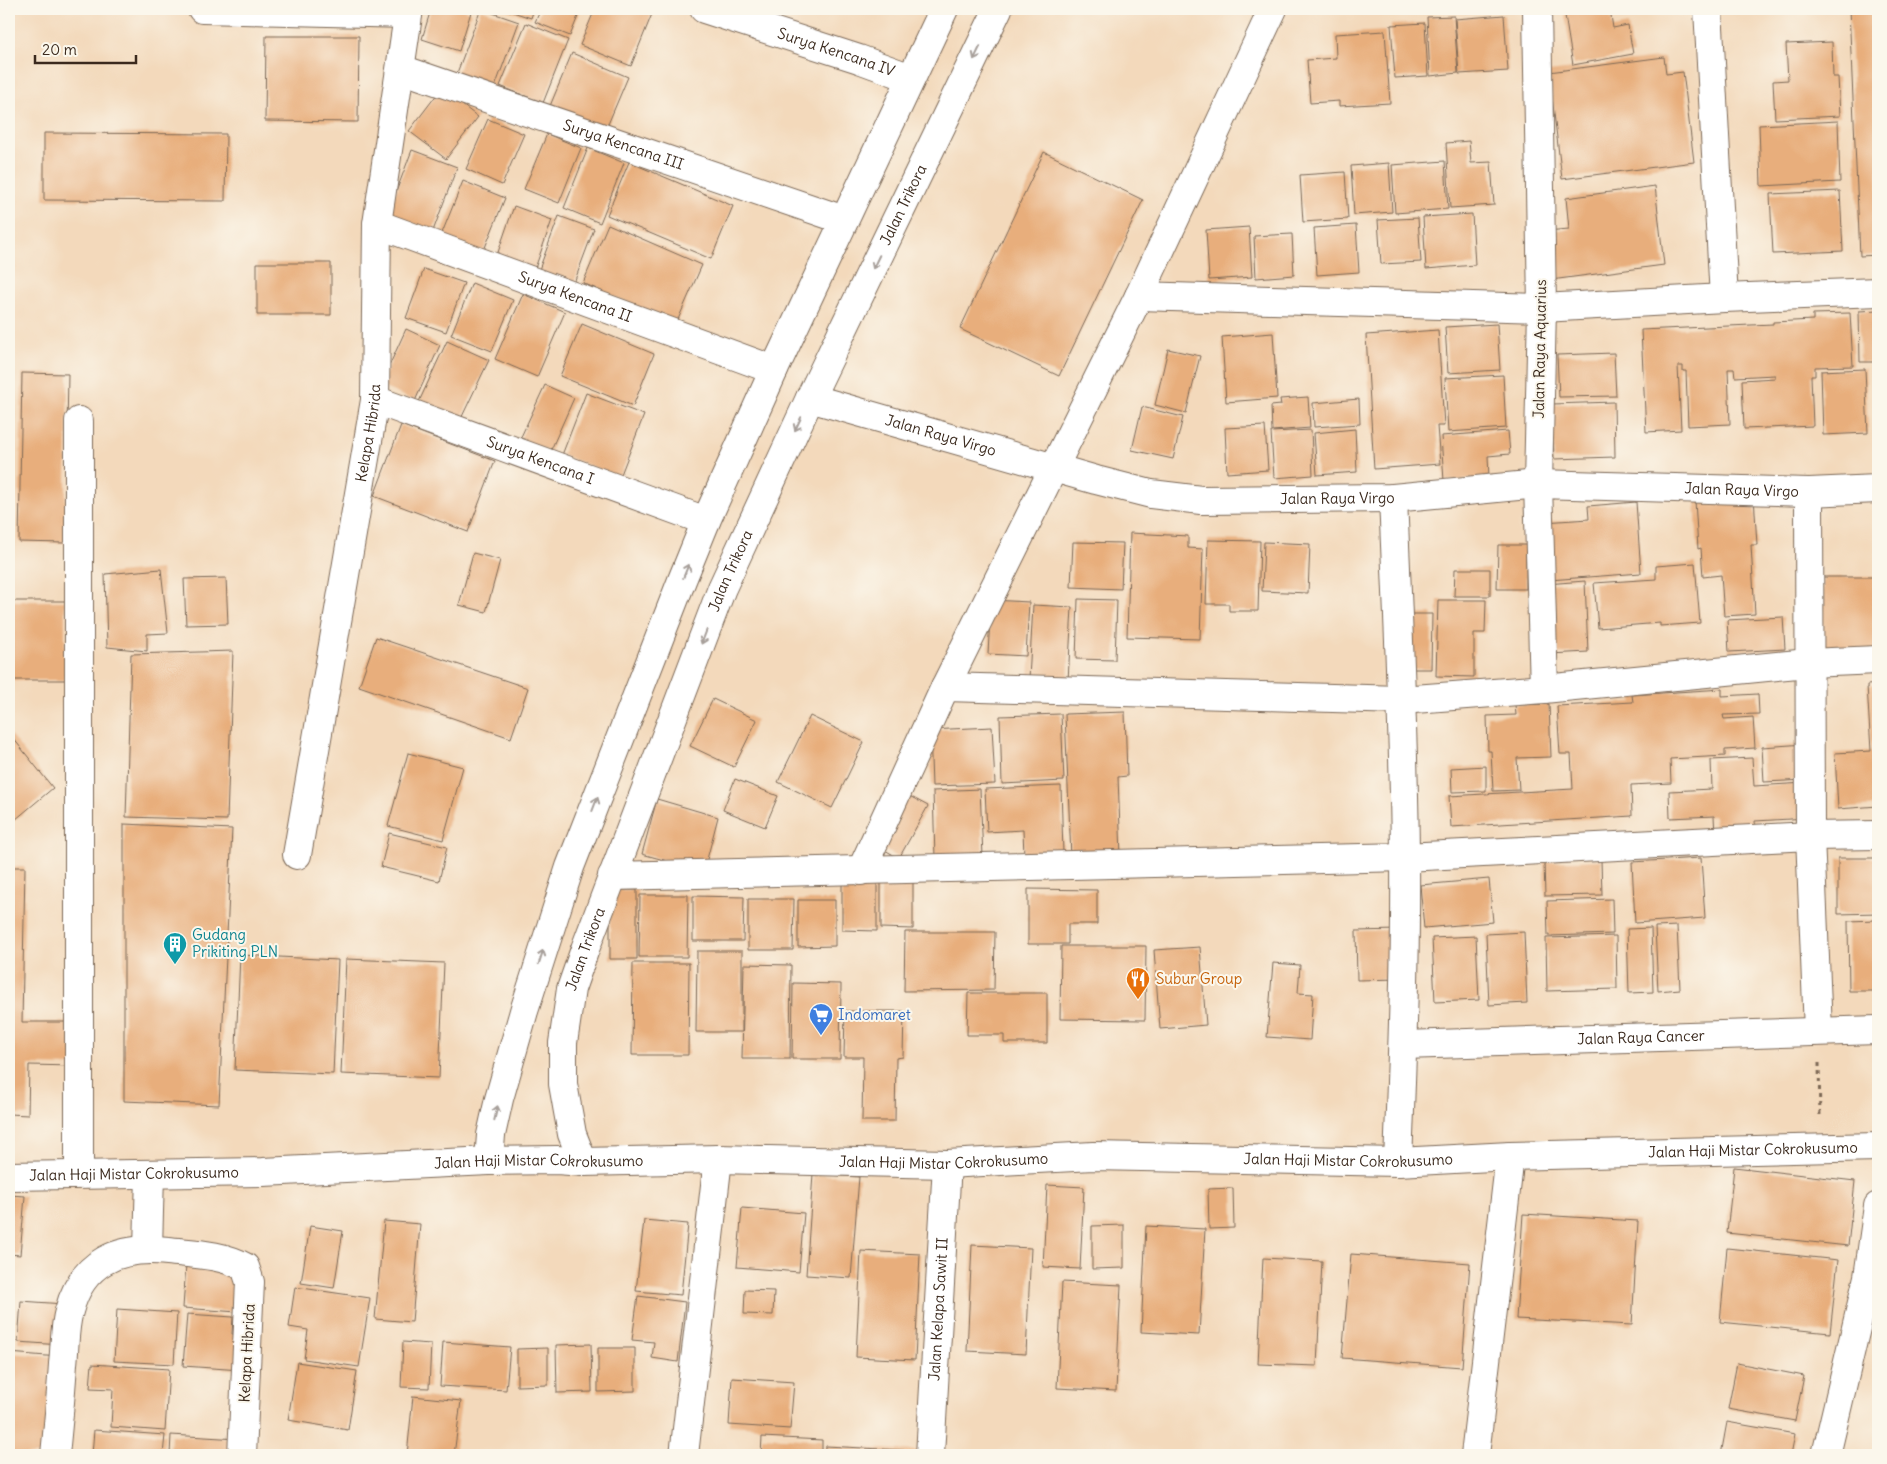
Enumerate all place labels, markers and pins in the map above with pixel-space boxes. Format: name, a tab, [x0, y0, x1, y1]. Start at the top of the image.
place label: Gudang Prikiting PLN	[192, 925, 278, 961]
building icon: Gudang Prikiting PLN	[162, 931, 188, 965]
restaurant icon: Subur Group	[1125, 966, 1151, 1000]
place label: Subur Group	[1156, 969, 1242, 988]
supermarket icon: Indomaret	[808, 1002, 834, 1036]
place label: Indomaret	[838, 1005, 911, 1024]

